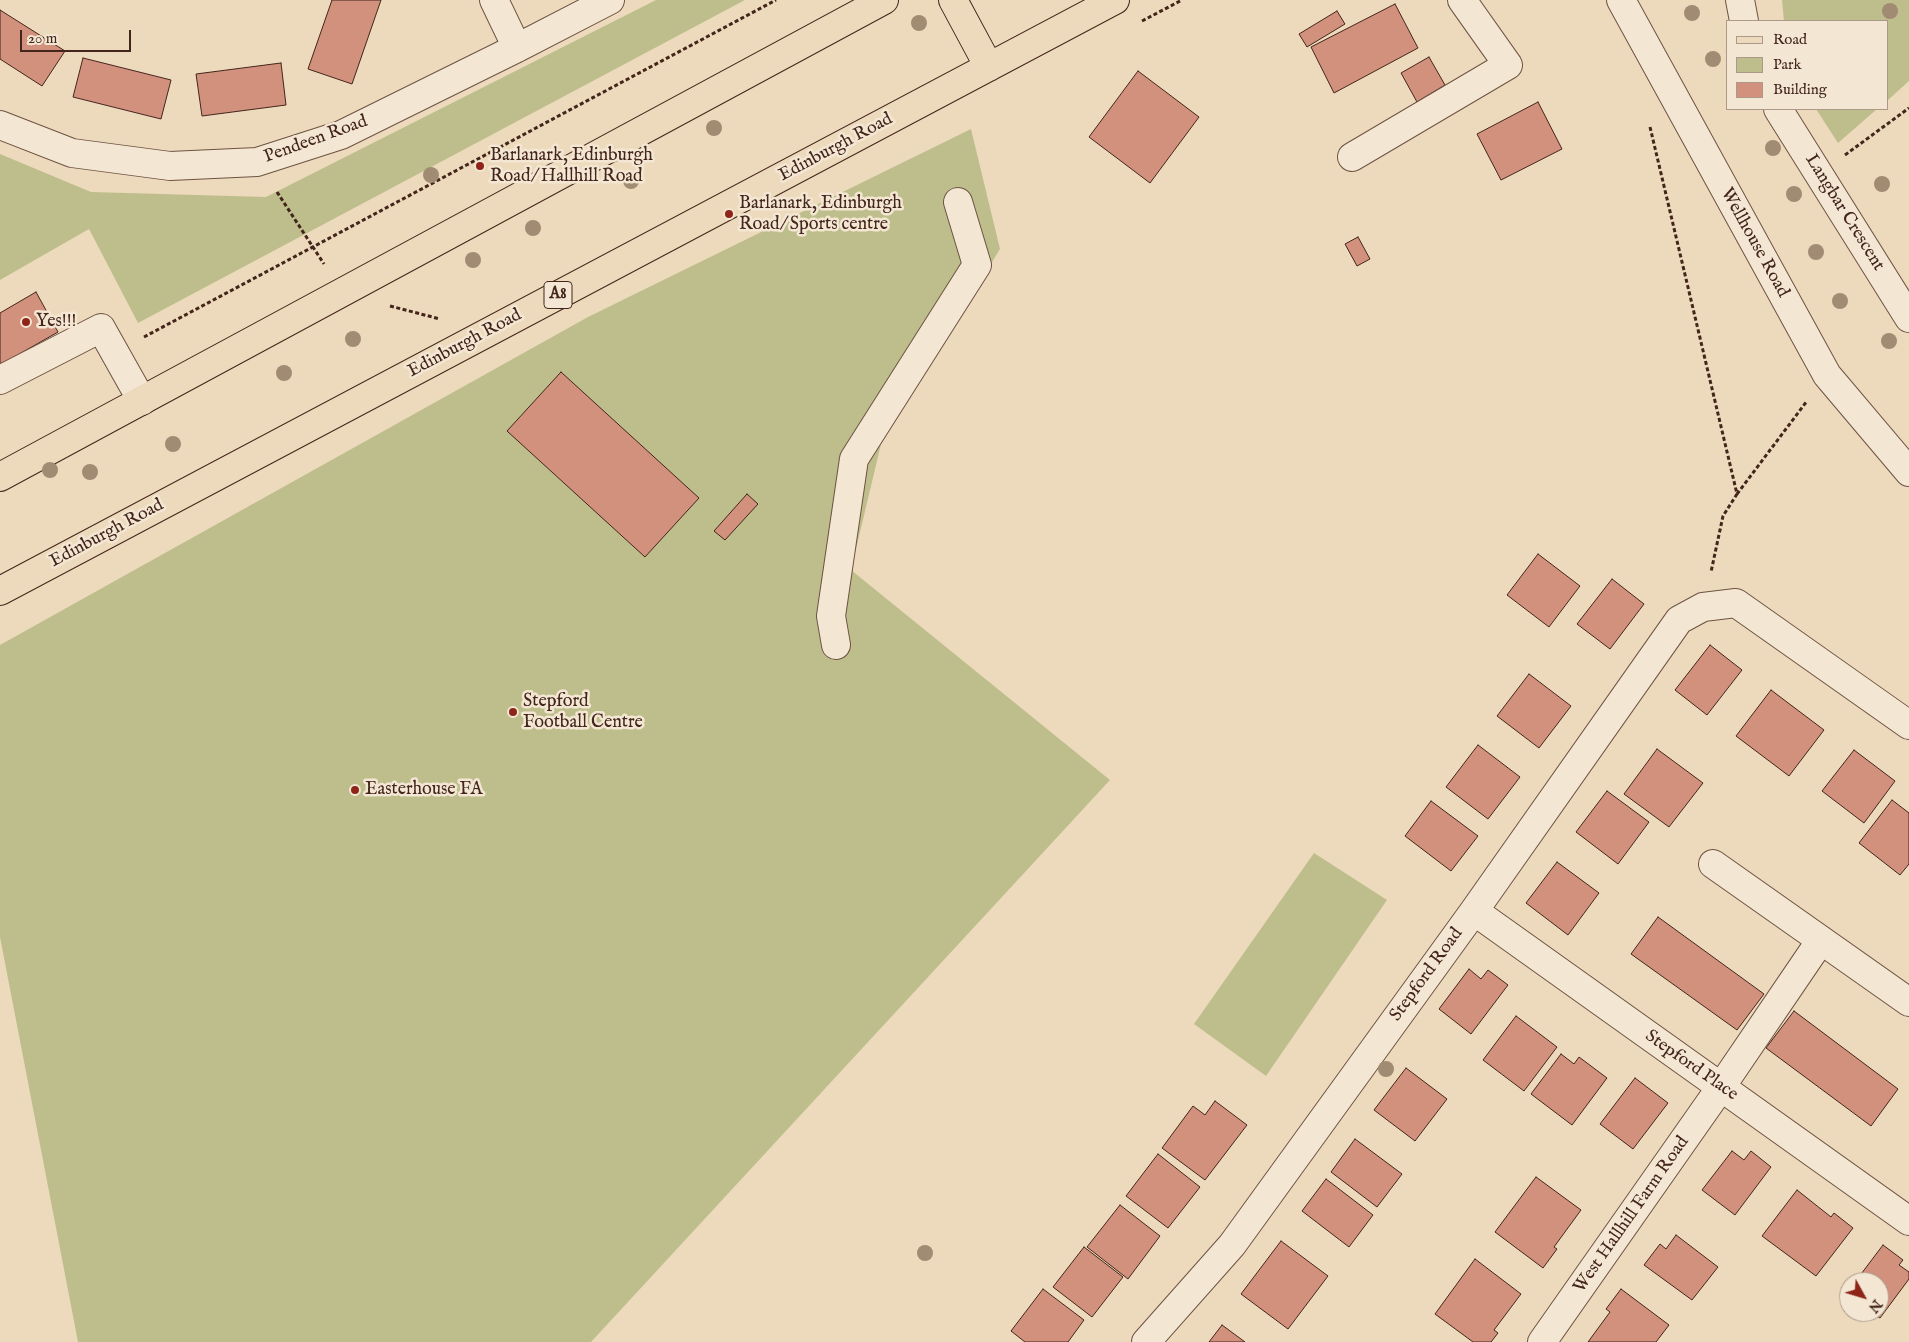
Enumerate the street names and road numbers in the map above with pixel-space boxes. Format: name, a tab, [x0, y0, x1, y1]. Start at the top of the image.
street label: Edinburgh Road	[775, 109, 897, 187]
street label: Pendeen Road	[261, 111, 371, 169]
street label: Langbar Crescent	[1799, 151, 1889, 275]
street label: Wellhouse Road	[1715, 184, 1793, 302]
road number: A8	[544, 282, 572, 308]
street label: Edinburgh Road	[404, 305, 526, 383]
street label: Edinburgh Road	[46, 495, 168, 573]
street label: Stepford Road	[1386, 924, 1468, 1026]
street label: Stepford Place	[1640, 1026, 1742, 1106]
street label: West Hallhill Farm Road	[1570, 1132, 1694, 1298]

